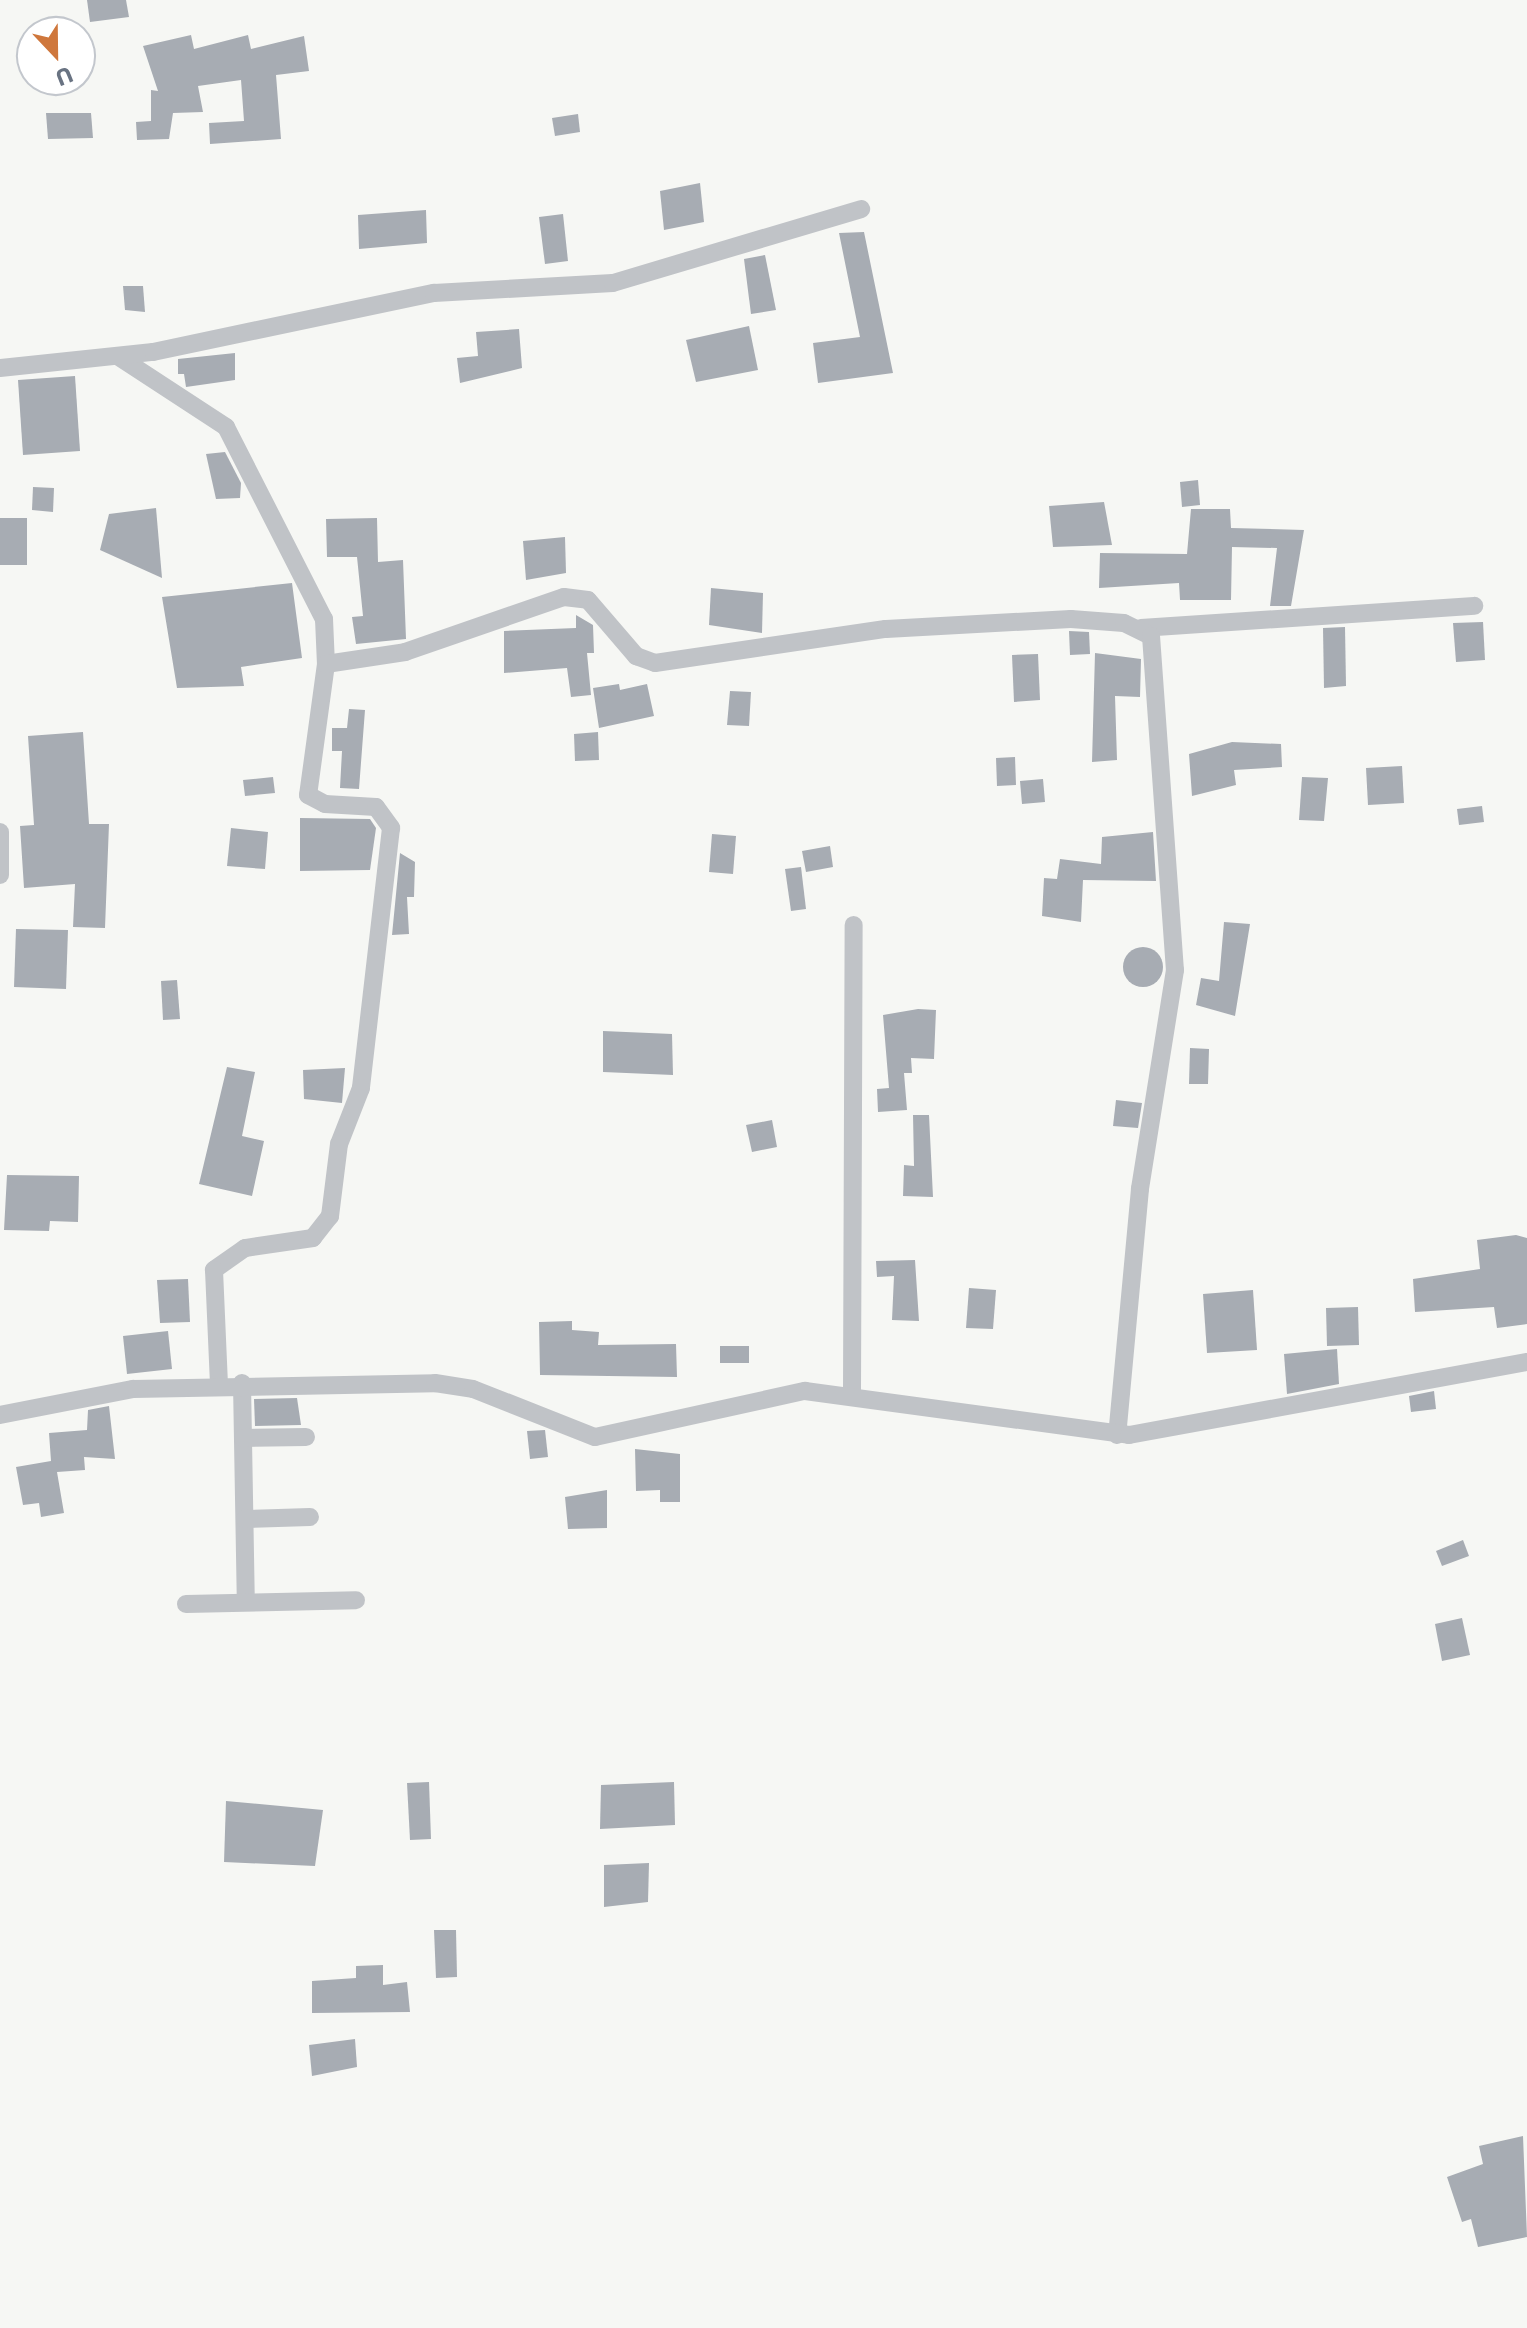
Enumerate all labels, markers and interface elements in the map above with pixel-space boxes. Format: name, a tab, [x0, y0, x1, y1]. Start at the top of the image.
north arrow	[16, 16, 96, 96]
text: U	[52, 61, 77, 92]

